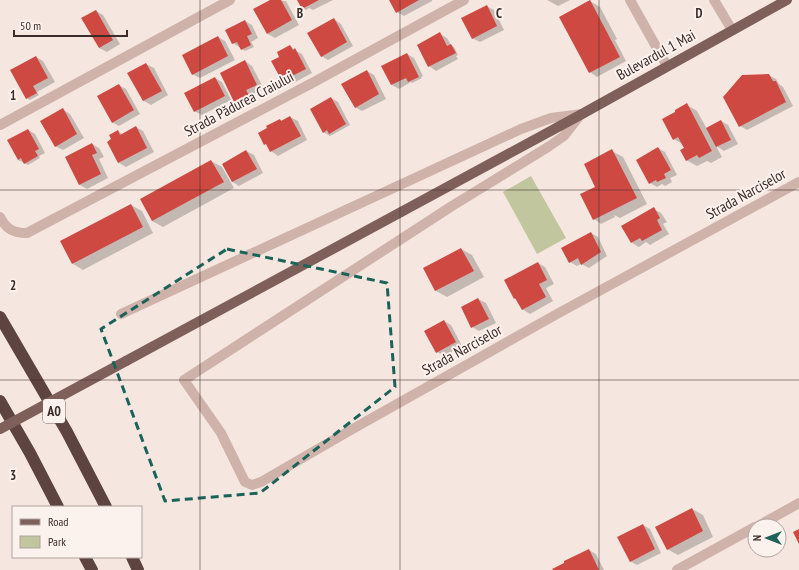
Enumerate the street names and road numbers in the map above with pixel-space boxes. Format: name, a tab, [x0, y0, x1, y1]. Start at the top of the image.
street label: Bulevardul 1 Mai	[613, 25, 699, 84]
street label: Strada Pădurea Craiului	[181, 67, 297, 140]
street label: Strada Narciselor	[702, 163, 790, 223]
street label: Strada Narciselor	[418, 319, 506, 379]
road number: A0	[43, 399, 65, 423]

